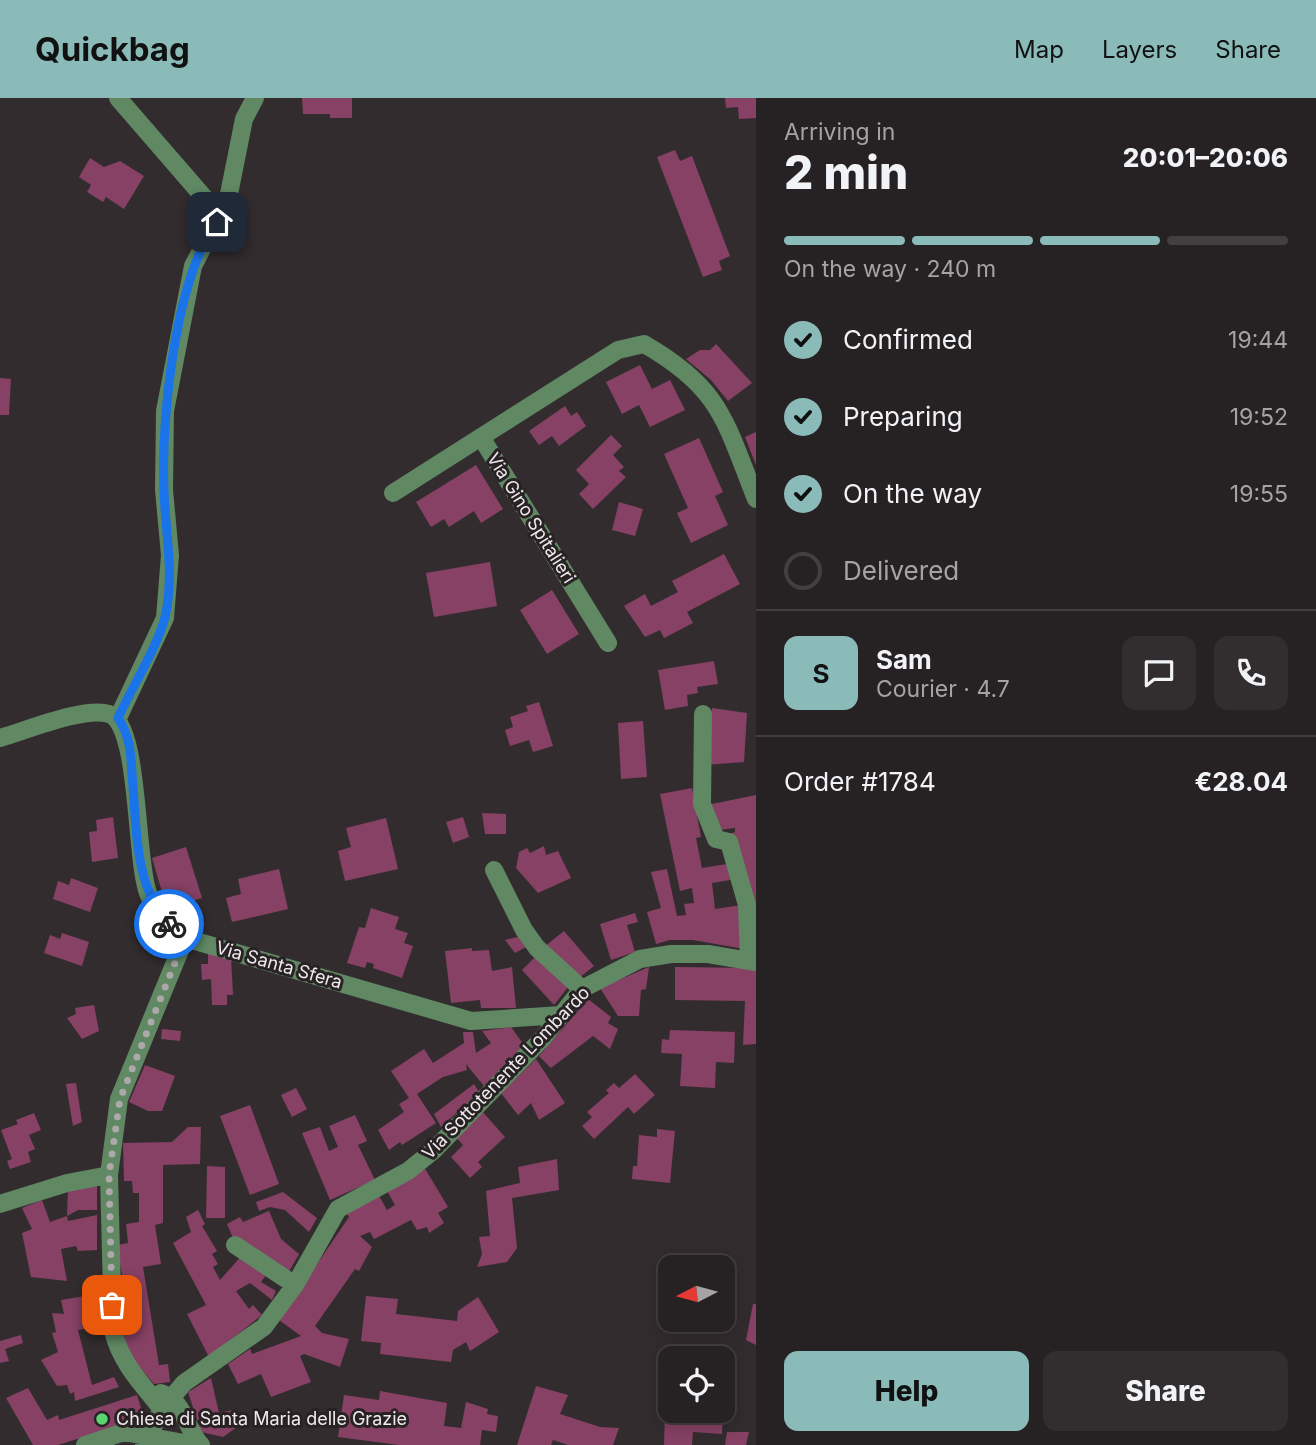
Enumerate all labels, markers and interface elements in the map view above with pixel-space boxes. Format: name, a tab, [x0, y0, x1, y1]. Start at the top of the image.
text: Quickbag	[35, 29, 190, 69]
text: Map	[1014, 35, 1064, 64]
text: Layers	[1102, 35, 1177, 64]
text: Share	[1215, 35, 1281, 64]
text: Arriving in	[784, 118, 895, 146]
text: 20:01–20:06	[1123, 142, 1288, 173]
text: 2 min	[784, 144, 908, 200]
pin	[187, 192, 247, 252]
icon: home	[198, 203, 236, 241]
text: On the way · 240 m	[784, 255, 996, 283]
icon: check	[784, 321, 822, 359]
text: Confirmed	[843, 324, 973, 355]
text: 19:44	[1228, 326, 1288, 354]
icon: check	[784, 398, 822, 436]
text: Preparing	[843, 401, 963, 432]
text: 19:52	[1230, 403, 1288, 431]
street label: Via Gino Spitalieri	[483, 449, 580, 587]
icon: check	[784, 475, 822, 513]
text: On the way	[843, 478, 982, 509]
text: 19:55	[1230, 480, 1288, 508]
text: Delivered	[843, 555, 959, 586]
button: chat	[1122, 636, 1196, 710]
button: phone	[1214, 636, 1288, 710]
text: Sam	[876, 644, 932, 675]
text: S	[812, 658, 830, 689]
text: Courier · 4.7	[876, 675, 1010, 703]
text: Order #1784	[784, 766, 936, 797]
text: €28.04	[1194, 766, 1288, 797]
courier	[134, 889, 204, 959]
icon: bike	[150, 905, 188, 943]
street label: Via Santa Sfera	[214, 936, 345, 993]
street label: Via Sottotenente Lombardo	[418, 982, 594, 1163]
north arrow	[658, 1255, 735, 1332]
map controls	[658, 1255, 735, 1423]
pin	[82, 1275, 142, 1335]
icon: bag	[93, 1286, 131, 1324]
button: locate	[658, 1346, 735, 1423]
button: Help	[784, 1351, 1029, 1431]
button: Share	[1043, 1351, 1288, 1431]
place label: Chiesa di Santa Maria delle Grazie	[116, 1408, 407, 1429]
marker: Chiesa di Santa Maria delle Grazie	[94, 1411, 110, 1427]

